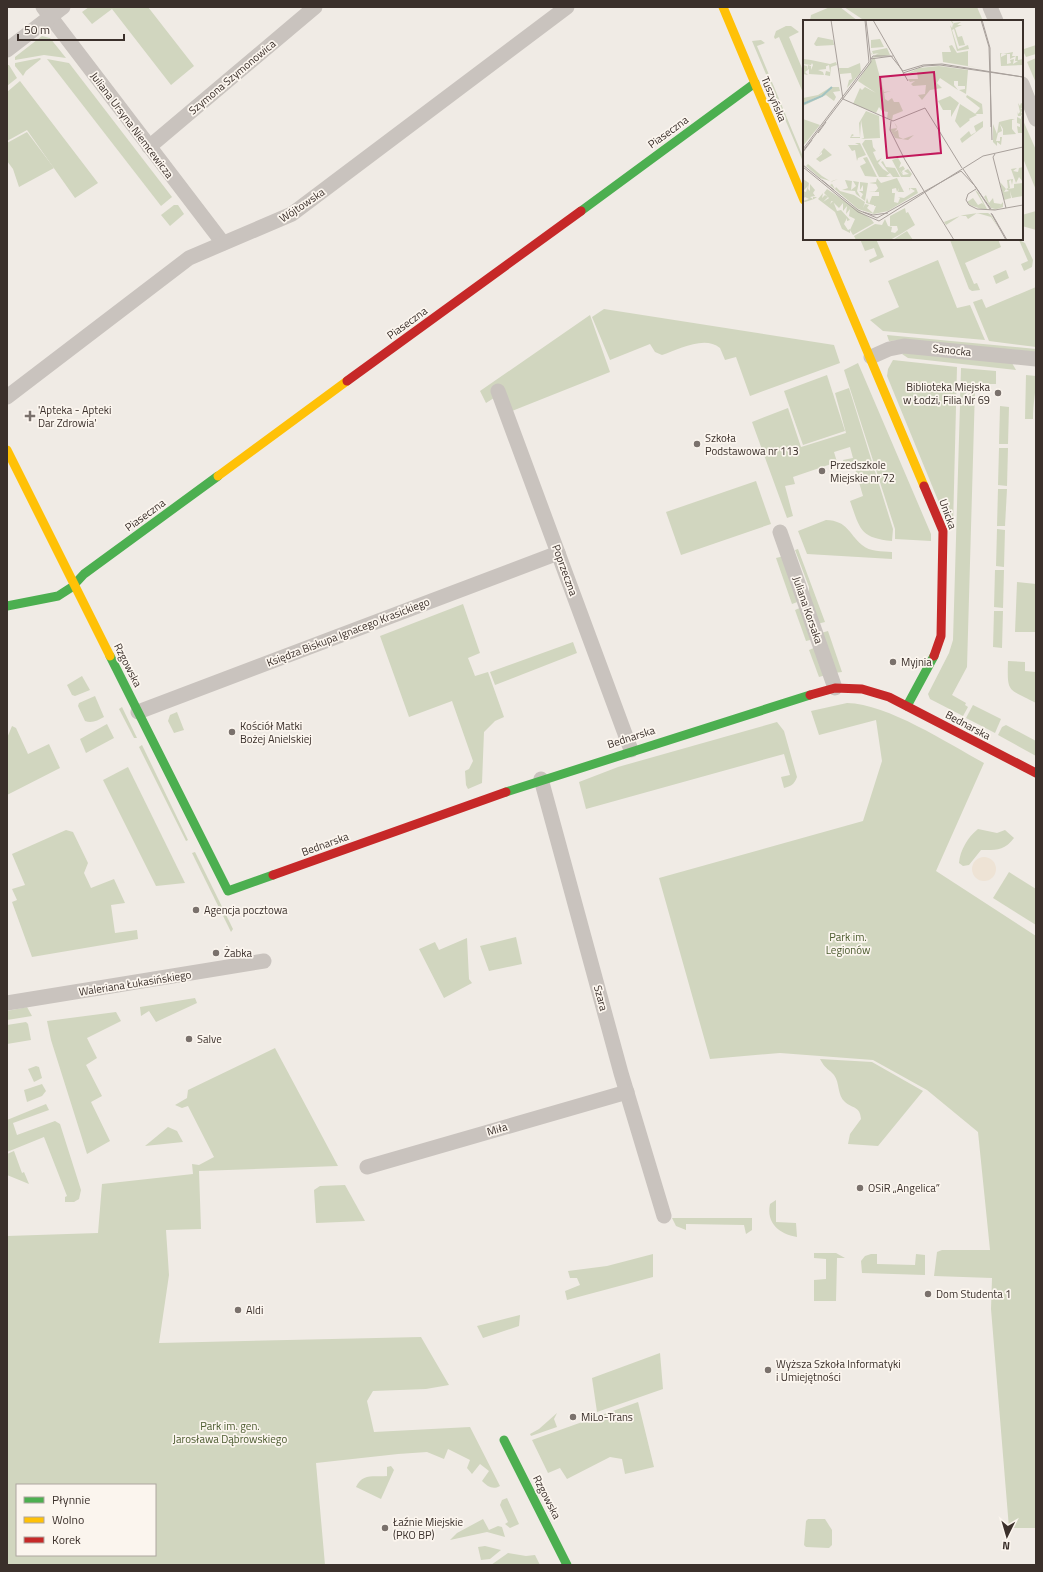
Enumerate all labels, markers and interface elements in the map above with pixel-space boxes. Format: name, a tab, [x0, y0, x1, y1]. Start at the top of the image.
scale bar	[18, 16, 124, 42]
text: 50 m	[24, 20, 50, 39]
inset map	[803, 20, 1023, 240]
street label: Szymona Szymonowica	[185, 35, 279, 118]
street label: Juliana Ursyna Niemcewicza	[87, 69, 178, 182]
street label: Tuszyńska	[757, 74, 791, 125]
street label: Piaseczna	[645, 112, 692, 152]
street label: Wójtowska	[276, 184, 328, 226]
street label: Piaseczna	[384, 303, 431, 343]
street label: Sanocka	[932, 340, 973, 360]
place label: Biblioteka Miejska w Łodzi, Filia Nr 69	[903, 379, 990, 408]
marker: Biblioteka Miejska w Łodzi, Filia Nr 69	[993, 388, 1003, 398]
place label: 'Apteka - Apteki Dar Zdrowia'	[38, 402, 111, 431]
marker: 'Apteka - Apteki Dar Zdrowia'	[25, 411, 35, 421]
place label: Szkoła Podstawowa nr 113	[705, 430, 799, 459]
marker: Szkoła Podstawowa nr 113	[692, 439, 702, 449]
place label: Przedszkole Miejskie nr 72	[830, 457, 895, 486]
marker: Przedszkole Miejskie nr 72	[817, 466, 827, 476]
street label: Piaseczna	[122, 495, 169, 535]
street label: Unicka	[935, 497, 961, 532]
street label: Poprzeczna	[548, 542, 582, 598]
street label: Juliana Korsaka	[789, 574, 827, 646]
street label: Księdza Biskupa Ignacego Krasickiego	[264, 593, 432, 671]
street label: Rzgowska	[110, 640, 146, 690]
place label: Myjnia	[901, 654, 932, 670]
marker: Myjnia	[888, 657, 898, 667]
street label: Bednarska	[943, 706, 994, 744]
place label: Kościół Matki Bożej Anielskiej	[240, 718, 312, 747]
street label: Bednarska	[605, 722, 657, 752]
marker: Kościół Matki Bożej Anielskiej	[227, 727, 237, 737]
street label: Bednarska	[299, 828, 351, 860]
place label: Agencja pocztowa	[204, 902, 288, 918]
marker: Agencja pocztowa	[191, 905, 201, 915]
park label: Park im. Legionów	[826, 929, 871, 958]
place label: Żabka	[224, 945, 252, 961]
marker: Żabka	[211, 948, 221, 958]
street label: Waleriana Łukasińskiego	[78, 966, 193, 1000]
street label: Szara	[590, 983, 612, 1013]
place label: Salve	[197, 1031, 222, 1047]
marker: Salve	[184, 1034, 194, 1044]
street label: Miła	[485, 1118, 510, 1140]
place label: OSiR „Angelica”	[868, 1180, 940, 1196]
marker: OSiR „Angelica”	[855, 1183, 865, 1193]
place label: Dom Studenta 1	[936, 1286, 1011, 1302]
marker: Dom Studenta 1	[923, 1289, 933, 1299]
place label: Aldi	[246, 1302, 263, 1318]
marker: Aldi	[233, 1305, 243, 1315]
place label: Wyższa Szkoła Informatyki i Umiejętności	[776, 1356, 901, 1385]
marker: Wyższa Szkoła Informatyki i Umiejętności	[763, 1365, 773, 1375]
place label: MiLo-Trans	[581, 1409, 633, 1425]
marker: MiLo-Trans	[568, 1412, 578, 1422]
park label: Park im. gen. Jarosława Dąbrowskiego	[173, 1418, 287, 1447]
street label: Rzgowska	[529, 1472, 565, 1522]
legend	[16, 1484, 156, 1556]
text: Płynnie	[52, 1490, 90, 1509]
text: Wolno	[52, 1510, 84, 1529]
place label: Łaźnie Miejskie (PKO BP)	[392, 1514, 464, 1543]
north arrow	[987, 1516, 1027, 1556]
marker: Łaźnie Miejskie (PKO BP)	[380, 1523, 390, 1533]
text: Korek	[52, 1530, 81, 1549]
text: N	[1002, 1538, 1011, 1554]

